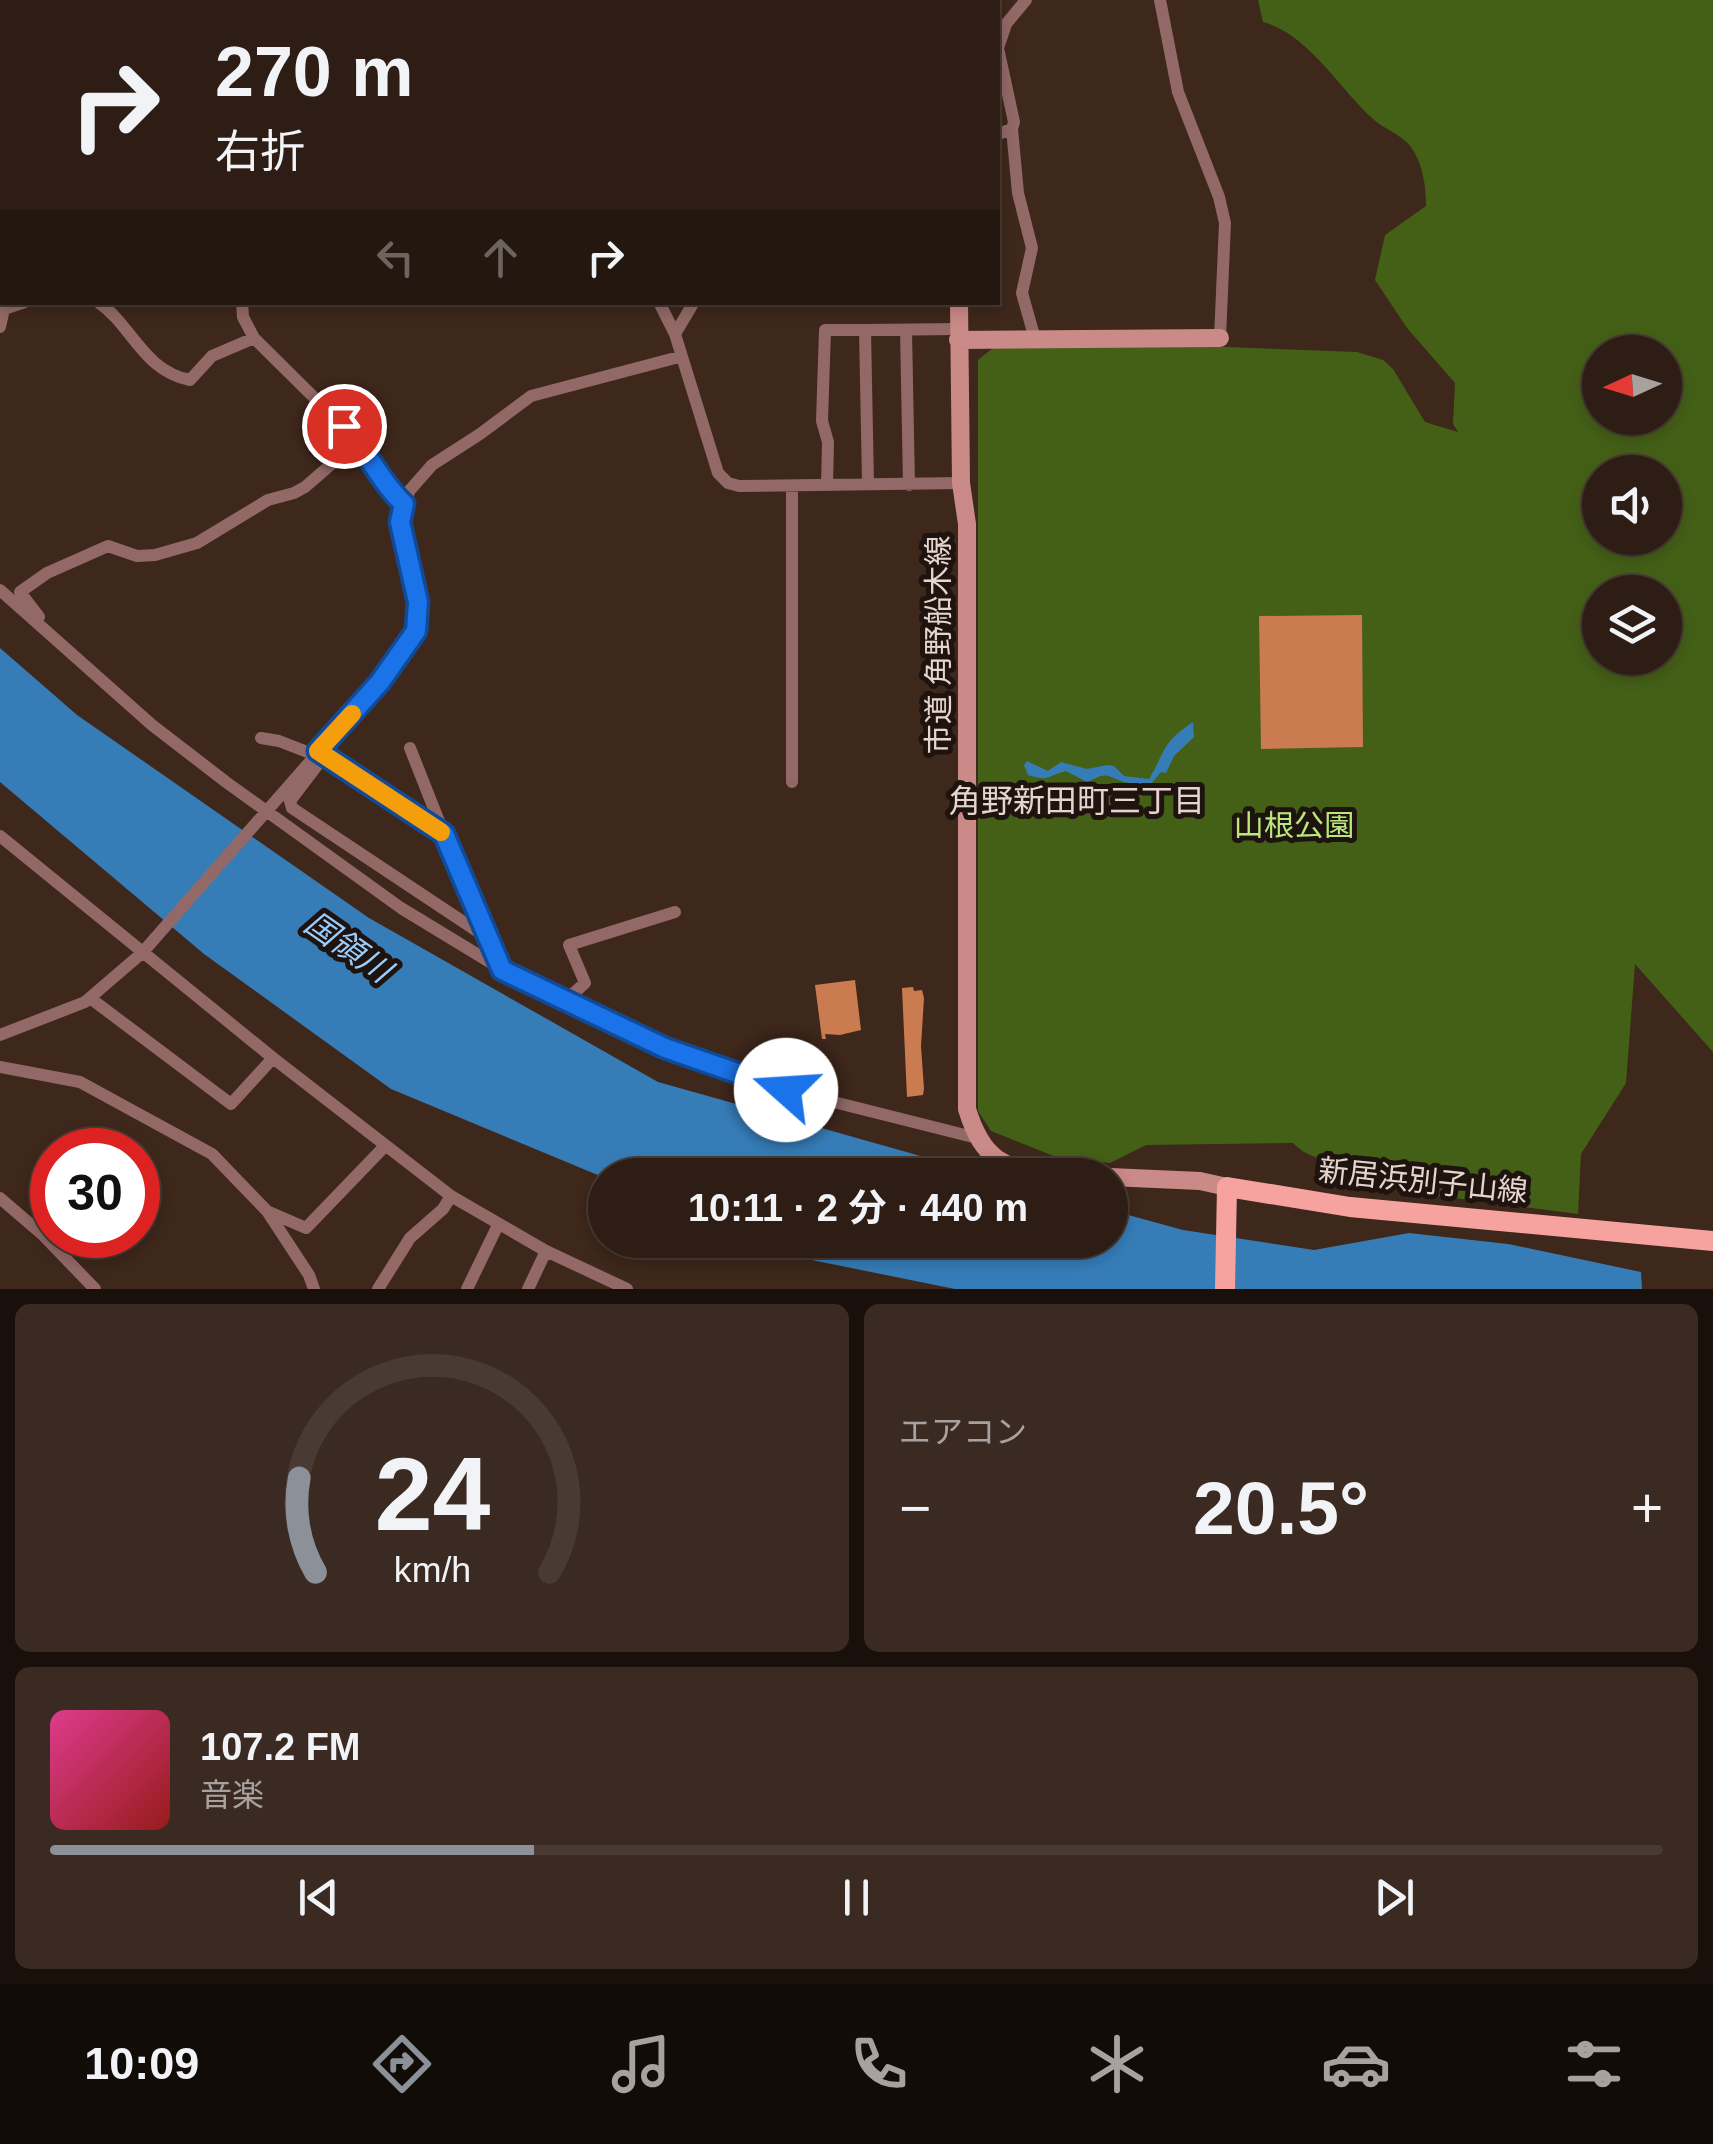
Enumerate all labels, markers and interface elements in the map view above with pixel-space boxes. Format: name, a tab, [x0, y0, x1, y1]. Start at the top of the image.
text: 270 m	[215, 33, 413, 111]
icon: right	[50, 40, 180, 170]
text: 右折	[215, 126, 305, 177]
icon: left	[368, 230, 423, 285]
icon: ahead	[473, 230, 528, 285]
icon: right	[578, 230, 633, 285]
north arrow	[1582, 335, 1682, 435]
map controls	[1582, 335, 1682, 675]
pin	[302, 384, 387, 469]
icon: arrive	[317, 399, 372, 454]
button: sound	[1582, 455, 1682, 555]
street label: 市道 角野船木線	[922, 536, 955, 754]
button: layers	[1582, 575, 1682, 675]
district label: 角野新田町三丁目	[949, 783, 1205, 819]
park label: 山根公園	[1234, 809, 1354, 842]
water label: 国領川	[298, 905, 400, 991]
position arrow	[734, 1038, 838, 1142]
speed limit sign: 30	[30, 1128, 160, 1258]
street label: 新居浜別子山線	[1317, 1153, 1529, 1208]
text: 10:11 · 2 分 · 440 m	[688, 1187, 1028, 1229]
text: エアコン	[899, 1414, 1027, 1450]
text: 24	[374, 1436, 490, 1552]
text: 20.5°	[1193, 1466, 1369, 1550]
text: −	[899, 1477, 931, 1539]
text: +	[1631, 1477, 1663, 1539]
text: km/h	[393, 1550, 471, 1590]
text: 107.2 FM	[200, 1726, 361, 1768]
text: 音楽	[200, 1777, 264, 1813]
icon: previous	[291, 1870, 346, 1925]
icon: pause	[829, 1870, 884, 1925]
icon: next	[1367, 1870, 1422, 1925]
icon: directions	[367, 2029, 437, 2099]
icon: music	[606, 2029, 676, 2099]
icon: phone	[844, 2029, 914, 2099]
icon: climate	[1082, 2029, 1152, 2099]
icon: car	[1321, 2029, 1391, 2099]
icon: filters	[1559, 2029, 1629, 2099]
text: 10:09	[84, 2038, 199, 2089]

